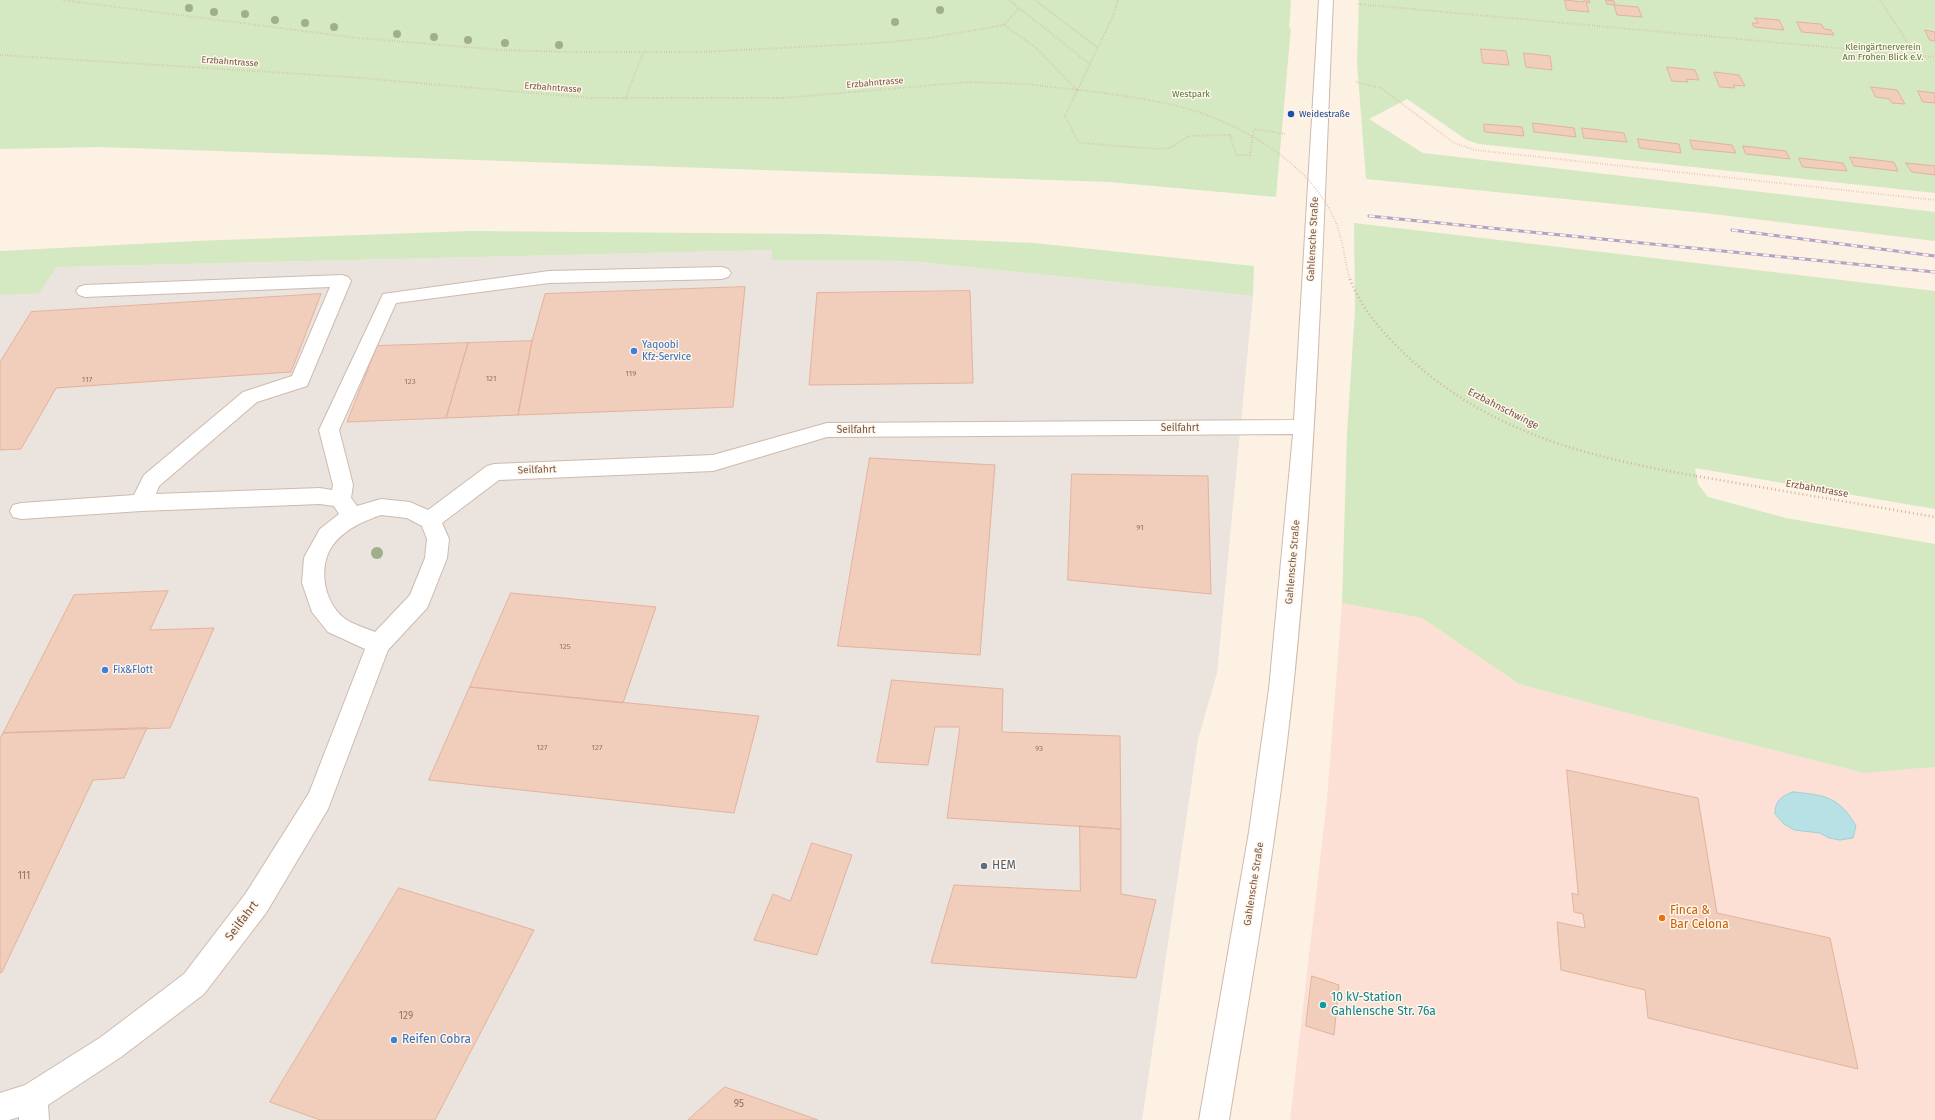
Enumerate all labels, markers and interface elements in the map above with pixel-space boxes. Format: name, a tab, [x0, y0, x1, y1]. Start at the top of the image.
park label: Kleingärtnerverein Am Frohen Blick e.V.	[1843, 42, 1923, 63]
street label: Erzbahntrasse	[201, 55, 259, 69]
street label: Erzbahntrasse	[846, 75, 904, 91]
street label: Erzbahntrasse	[524, 81, 582, 95]
park label: Westpark	[1172, 89, 1210, 99]
marker: Weidestraße	[1286, 109, 1296, 119]
place label: Weidestraße	[1299, 109, 1350, 119]
street label: Gahlensche Straße	[1305, 196, 1321, 282]
place label: Yaqoobi Kfz-Service	[642, 339, 691, 362]
marker: Yaqoobi Kfz-Service	[629, 346, 639, 356]
house number: 119	[625, 369, 637, 379]
house number: 121	[486, 374, 496, 384]
house number: 117	[82, 375, 92, 385]
house number: 123	[404, 377, 416, 387]
street label: Erzbahnschwinge	[1466, 386, 1540, 432]
street label: Seilfahrt	[1161, 422, 1199, 434]
street label: Seilfahrt	[837, 424, 875, 436]
street label: Seilfahrt	[518, 463, 556, 477]
street label: Erzbahntrasse	[1785, 478, 1849, 500]
street label: Gahlensche Straße	[1283, 519, 1303, 605]
house number: 91	[1136, 523, 1144, 533]
house number: 125	[559, 642, 571, 652]
place label: Fix&Flott	[113, 664, 153, 676]
marker: Fix&Flott	[100, 665, 110, 675]
house number: 127	[537, 743, 547, 753]
house number: 127	[592, 743, 602, 753]
house number: 93	[1035, 744, 1043, 754]
street label: Gahlensche Straße	[1241, 841, 1267, 927]
place label: HEM	[992, 859, 1016, 873]
marker: HEM	[979, 861, 989, 871]
house number: 111	[18, 870, 30, 882]
street label: Seilfahrt	[222, 898, 262, 944]
place label: Finca & Bar Celona	[1670, 904, 1729, 932]
marker: Finca & Bar Celona	[1657, 913, 1667, 923]
place label: 10 kV-Station Gahlensche Str. 76a	[1331, 991, 1436, 1019]
marker: 10 kV-Station Gahlensche Str. 76a	[1318, 1000, 1328, 1010]
house number: 129	[399, 1010, 413, 1022]
place label: Reifen Cobra	[402, 1033, 471, 1047]
marker: Reifen Cobra	[389, 1035, 399, 1045]
house number: 95	[734, 1098, 744, 1110]

